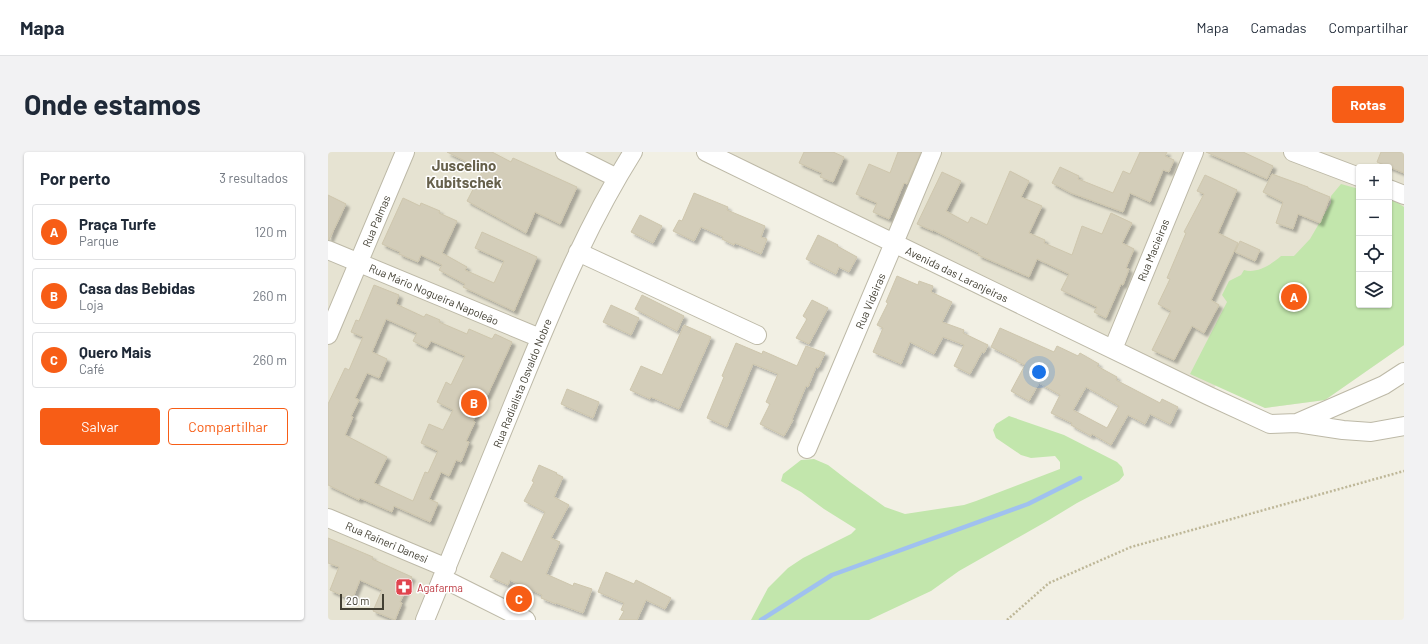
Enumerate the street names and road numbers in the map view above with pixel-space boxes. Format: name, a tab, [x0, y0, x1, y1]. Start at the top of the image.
street label: Rua Palmas	[359, 193, 393, 249]
street label: Rua Macieiras	[1135, 217, 1171, 283]
street label: Avenida das Laranjeiras	[904, 243, 1010, 305]
street label: Rua Mário Nogueira Napoleão	[367, 261, 501, 327]
street label: Rua Videiras	[852, 271, 888, 331]
street label: Rua Radialista Osvaldo Nobre	[490, 316, 554, 449]
street label: Rua Raineri Danesi	[344, 519, 430, 565]

